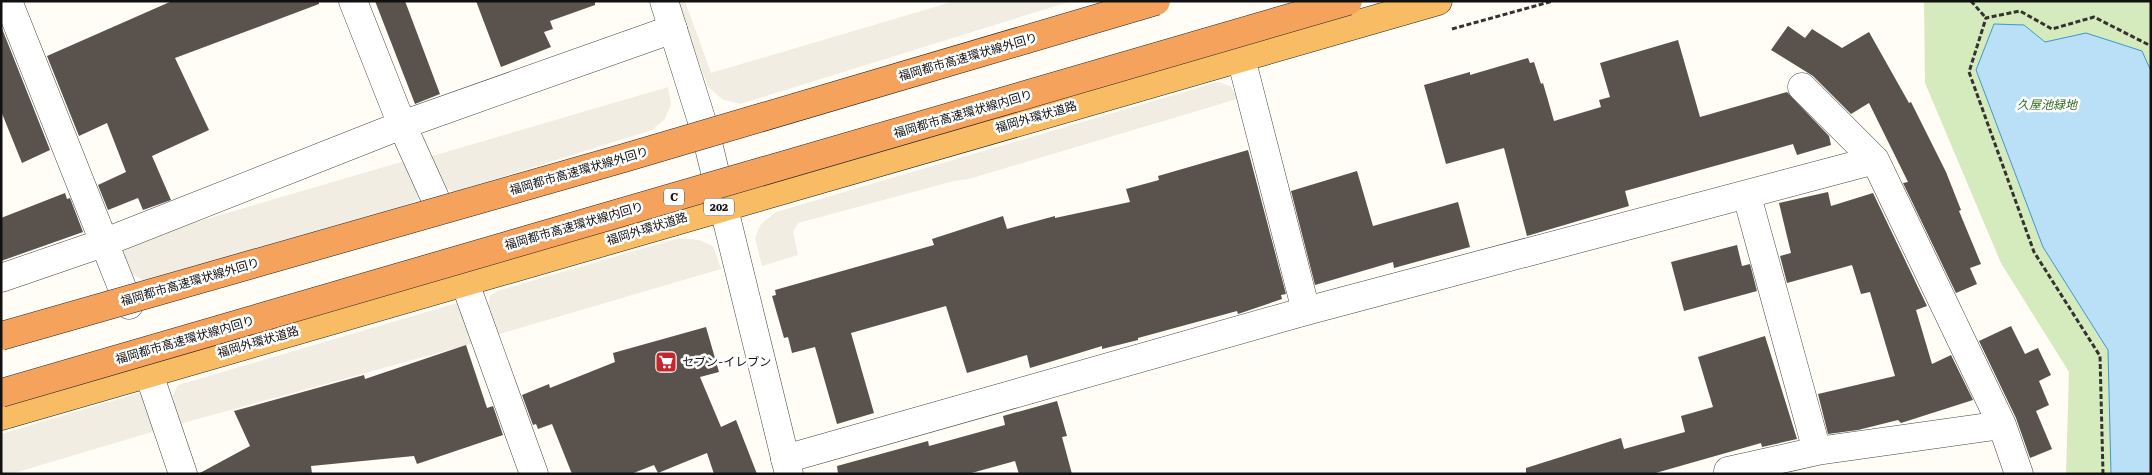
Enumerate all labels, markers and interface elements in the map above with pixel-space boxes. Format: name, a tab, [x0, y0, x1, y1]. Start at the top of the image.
street label: 福岡都市高速環状線外回り	[897, 30, 1039, 84]
street label: 福岡都市高速環状線内回り	[892, 87, 1034, 141]
park label: 久屋池緑地	[2017, 98, 2079, 112]
street label: 福岡外環状道路	[994, 99, 1078, 135]
street label: 福岡都市高速環状線外回り	[508, 144, 650, 198]
road number: C	[664, 188, 684, 206]
road number: 202	[704, 198, 734, 216]
street label: 福岡都市高速環状線内回り	[503, 199, 645, 253]
street label: 福岡外環状道路	[605, 210, 689, 248]
street label: 福岡都市高速環状線外回り	[119, 255, 261, 309]
street label: 福岡都市高速環状線内回り	[114, 313, 256, 367]
street label: 福岡外環状道路	[216, 324, 300, 360]
supermarket icon: セブン-イレブン	[654, 350, 678, 374]
place label: セブン-イレブン	[682, 355, 771, 369]

